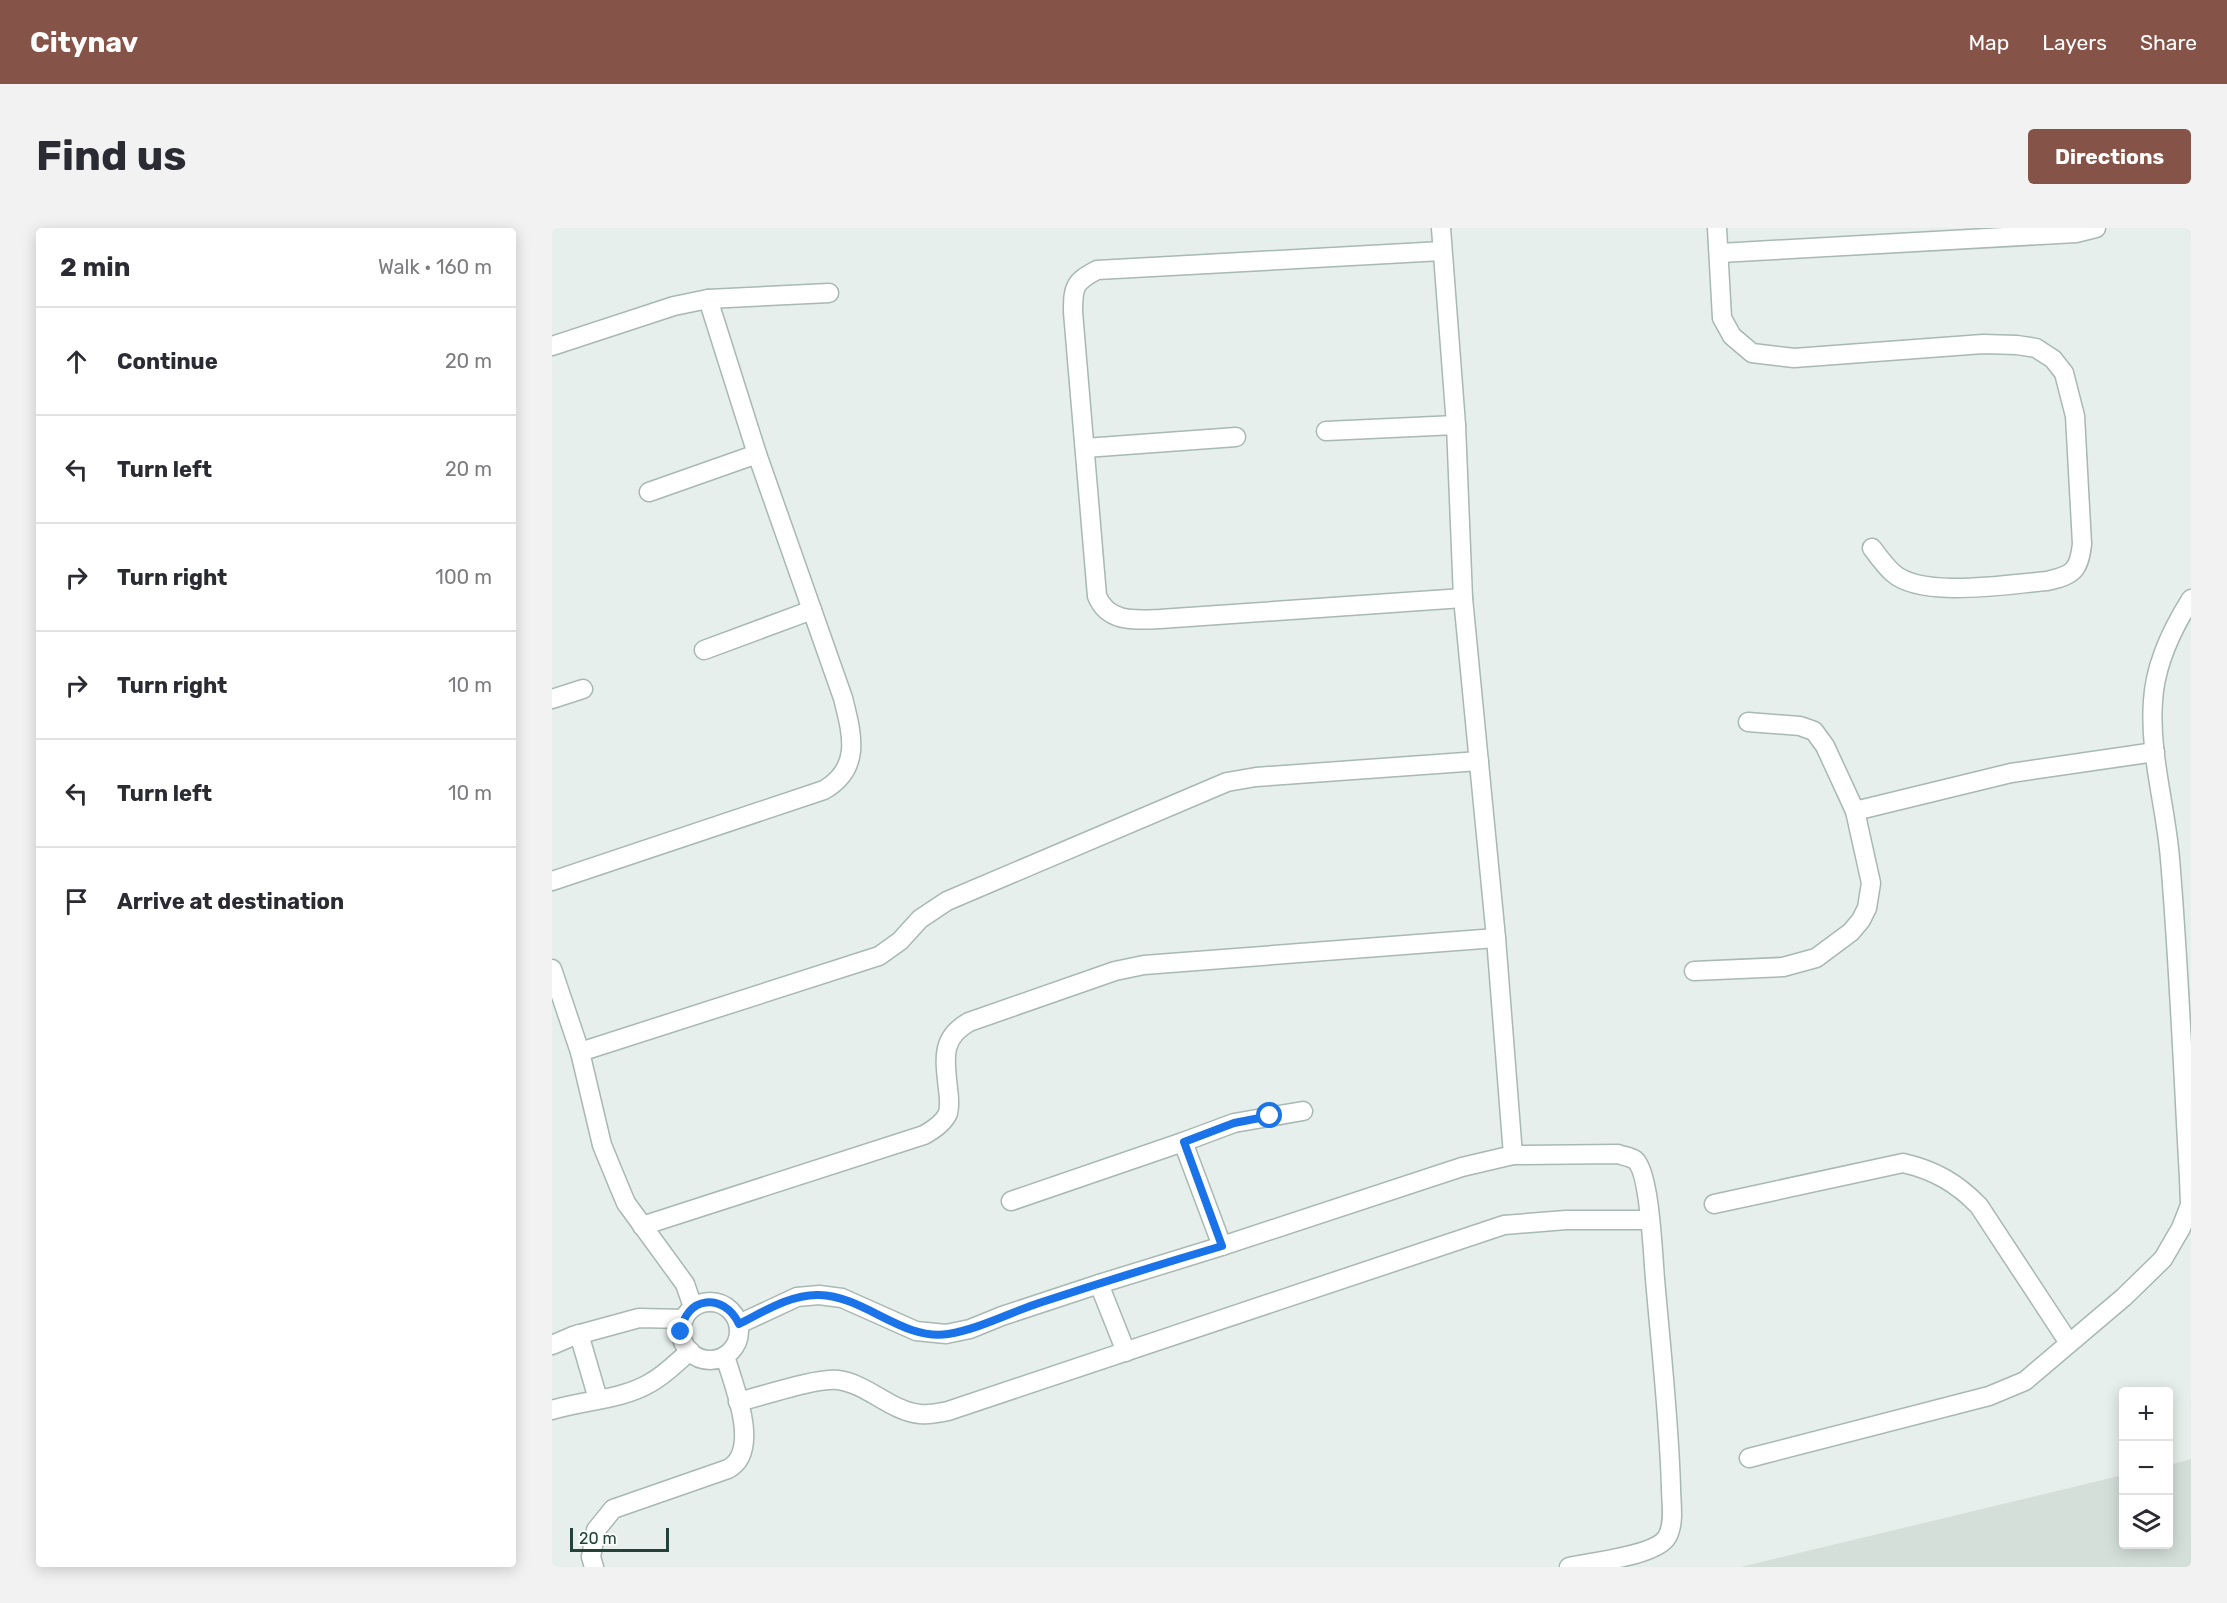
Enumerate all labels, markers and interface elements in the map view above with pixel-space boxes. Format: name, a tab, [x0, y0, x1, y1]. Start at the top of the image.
text: Citynav	[30, 26, 138, 59]
text: Map	[1968, 30, 2009, 55]
text: Layers	[2042, 30, 2107, 55]
text: Share	[2140, 30, 2197, 55]
button: Directions	[2028, 129, 2191, 184]
text: Find us	[36, 131, 187, 181]
text: 2 min	[60, 252, 130, 283]
text: Walk · 160 m	[378, 255, 492, 279]
icon: ahead	[60, 345, 93, 378]
text: Continue	[117, 348, 218, 375]
text: 20 m	[445, 349, 492, 373]
icon: left	[60, 453, 93, 486]
text: Turn left	[117, 456, 212, 483]
text: 20 m	[445, 457, 492, 481]
icon: right	[60, 561, 93, 594]
text: Turn right	[117, 564, 227, 591]
text: 100 m	[435, 565, 492, 589]
icon: right	[60, 669, 93, 702]
text: Turn right	[117, 672, 227, 699]
text: 10 m	[448, 673, 492, 697]
icon: left	[60, 777, 93, 810]
text: Turn left	[117, 780, 212, 807]
text: 10 m	[448, 781, 492, 805]
icon: arrive	[60, 885, 93, 918]
text: Arrive at destination	[117, 888, 344, 915]
route start	[1256, 1102, 1282, 1128]
route end	[667, 1318, 693, 1344]
map controls	[2119, 1387, 2173, 1549]
button: +	[2119, 1387, 2173, 1441]
button: −	[2119, 1441, 2173, 1495]
button: layers	[2119, 1495, 2173, 1549]
scale bar	[570, 1525, 669, 1552]
text: 20 m	[579, 1529, 617, 1548]

